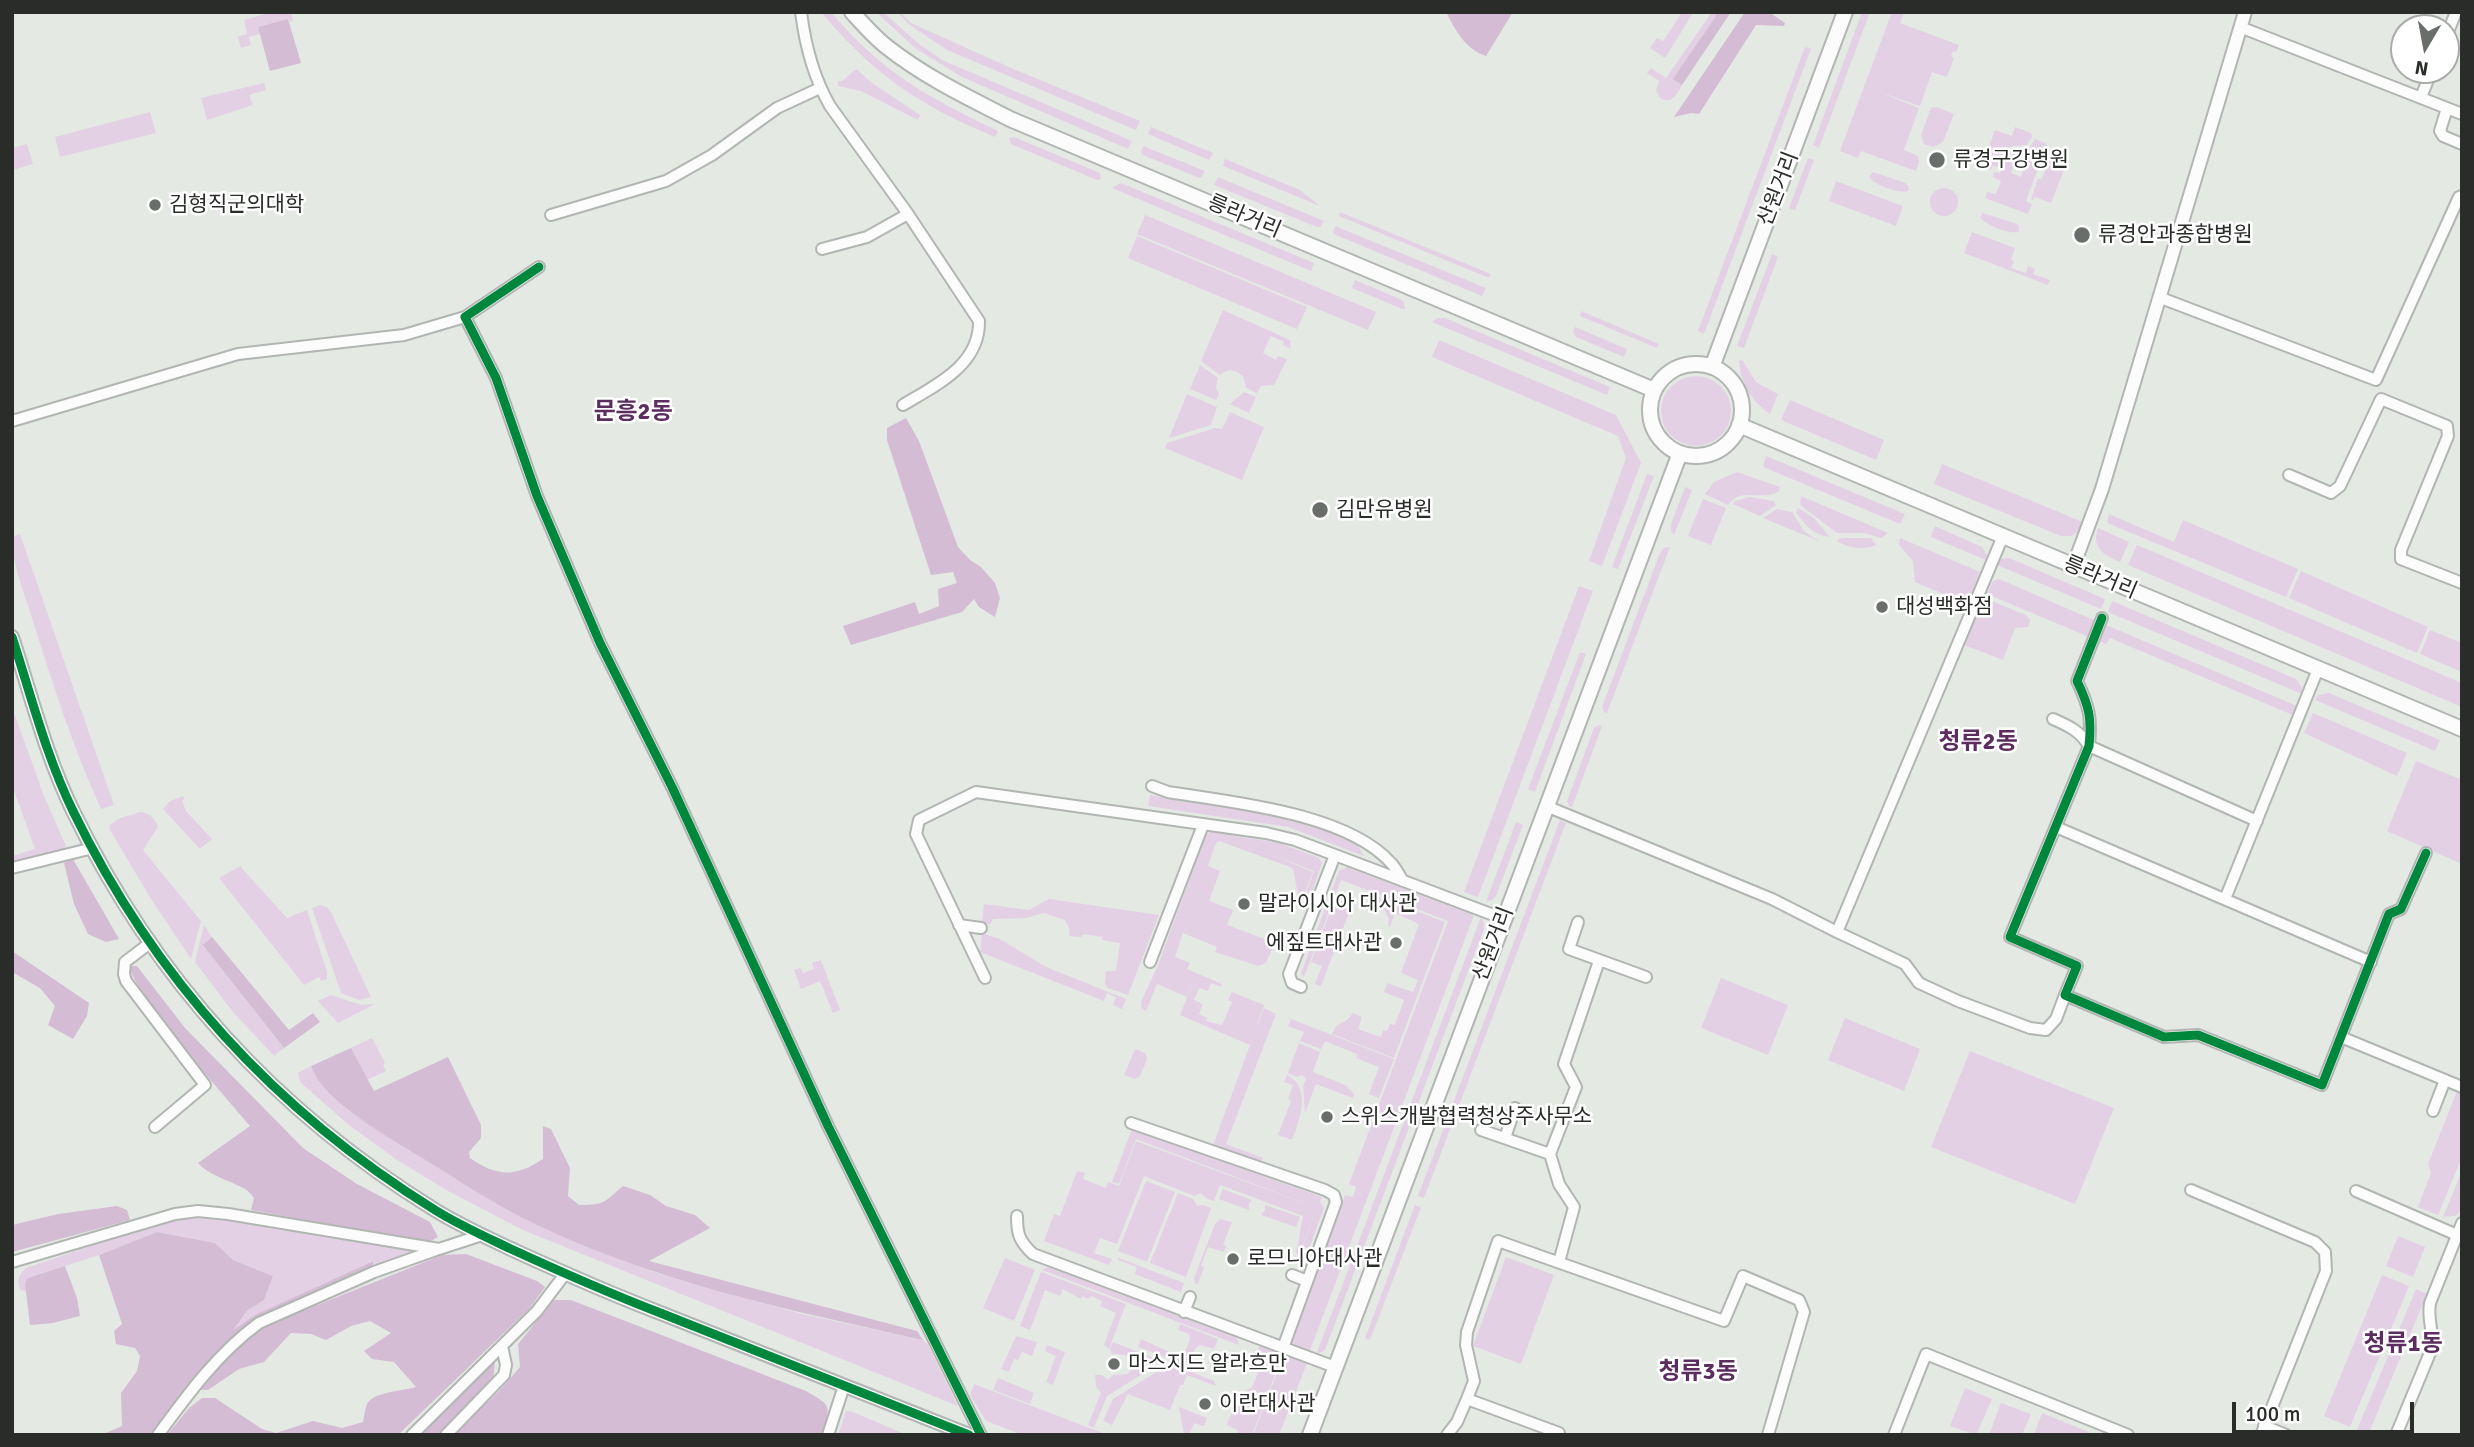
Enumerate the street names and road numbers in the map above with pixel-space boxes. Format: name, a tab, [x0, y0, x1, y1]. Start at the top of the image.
street label: 산원거리	[1753, 148, 1805, 230]
street label: 릉라거리	[1204, 190, 1284, 244]
street label: 릉라거리	[2060, 551, 2140, 605]
street label: 산원거리	[1468, 903, 1520, 985]

